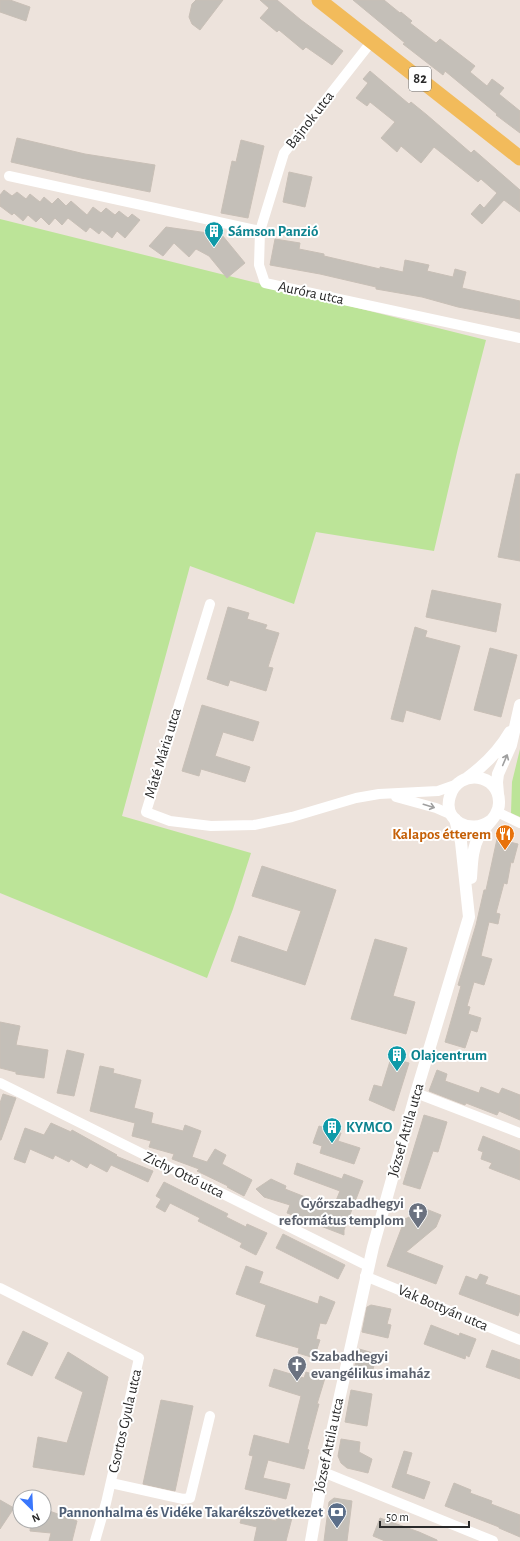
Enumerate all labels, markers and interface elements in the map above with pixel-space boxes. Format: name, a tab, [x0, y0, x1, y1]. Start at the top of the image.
road number: 82	[409, 67, 431, 91]
street label: Bajnok utca	[283, 88, 337, 151]
building icon: Sámson Panzió	[203, 220, 225, 248]
place label: Sámson Panzió	[228, 224, 318, 239]
street label: Auróra utca	[277, 279, 345, 307]
street label: Máté Mária utca	[142, 706, 184, 800]
one-way arrow	[502, 754, 509, 766]
one-way arrow	[423, 803, 436, 810]
restaurant icon: Kalapos étterem	[494, 823, 516, 851]
place label: Kalapos étterem	[392, 827, 491, 842]
building icon: Olajcentrum	[386, 1044, 408, 1072]
place label: Olajcentrum	[411, 1048, 487, 1063]
street label: József Attila utca	[385, 1081, 427, 1179]
building icon: KYMCO	[321, 1116, 343, 1144]
place label: KYMCO	[346, 1120, 393, 1135]
street label: Zichy Ottó utca	[142, 1149, 227, 1201]
place label: Győrszabadhegyi református templom	[279, 1196, 404, 1228]
church icon: Győrszabadhegyi református templom	[407, 1201, 429, 1229]
street label: Vak Bottyán utca	[396, 1282, 490, 1334]
place label: Szabadhegyi evangélikus imaház	[311, 1349, 430, 1381]
church icon: Szabadhegyi evangélikus imaház	[286, 1354, 308, 1382]
street label: Csortos Gyula utca	[106, 1368, 144, 1474]
street label: József Attila utca	[312, 1396, 346, 1494]
north arrow	[12, 1489, 52, 1529]
bank icon: Pannonhalma és Vidéke Takarékszövetkezet	[326, 1501, 348, 1529]
scale bar	[380, 1503, 469, 1529]
place label: Pannonhalma és Vidéke Takarékszövetkezet	[59, 1505, 323, 1520]
text: N	[30, 1511, 42, 1524]
text: 50 m	[386, 1511, 409, 1523]

